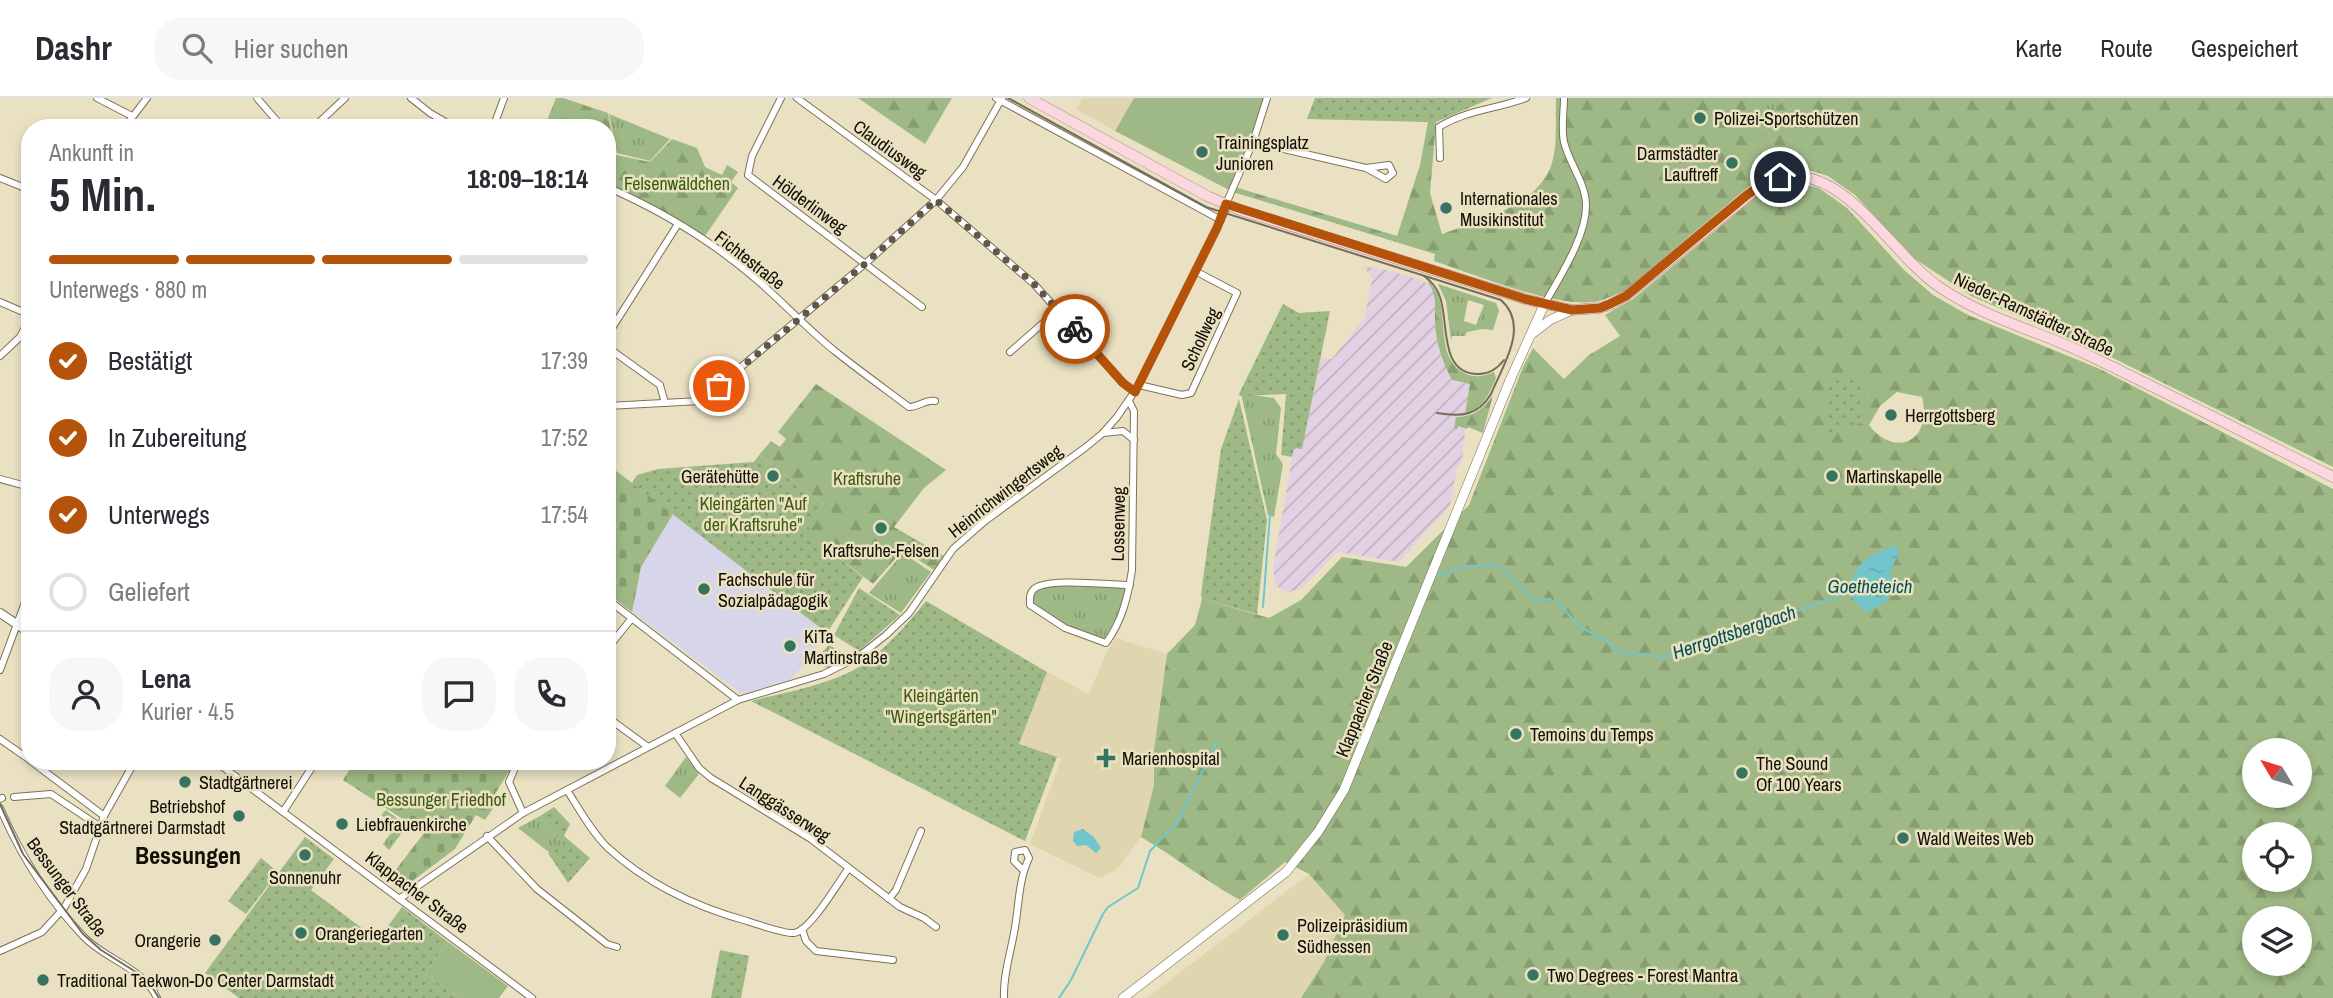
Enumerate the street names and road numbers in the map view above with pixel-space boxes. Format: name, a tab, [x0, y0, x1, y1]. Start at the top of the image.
street label: Claudiusweg	[848, 114, 932, 185]
street label: Hölderlinweg	[768, 169, 853, 240]
street label: Fichtestraße	[710, 225, 790, 295]
street label: Nieder-Ramstädter Straße	[1950, 266, 2118, 362]
street label: Schollweg	[1174, 303, 1226, 375]
street label: Heinrichwingertsweg	[943, 438, 1068, 544]
street label: Lossenweg	[1105, 486, 1131, 562]
street label: Klappacher Straße	[1329, 637, 1399, 761]
street label: Langgässerweg	[734, 770, 836, 848]
street label: Bessunger Straße	[21, 832, 113, 942]
street label: Klappacher Straße	[360, 845, 474, 939]

